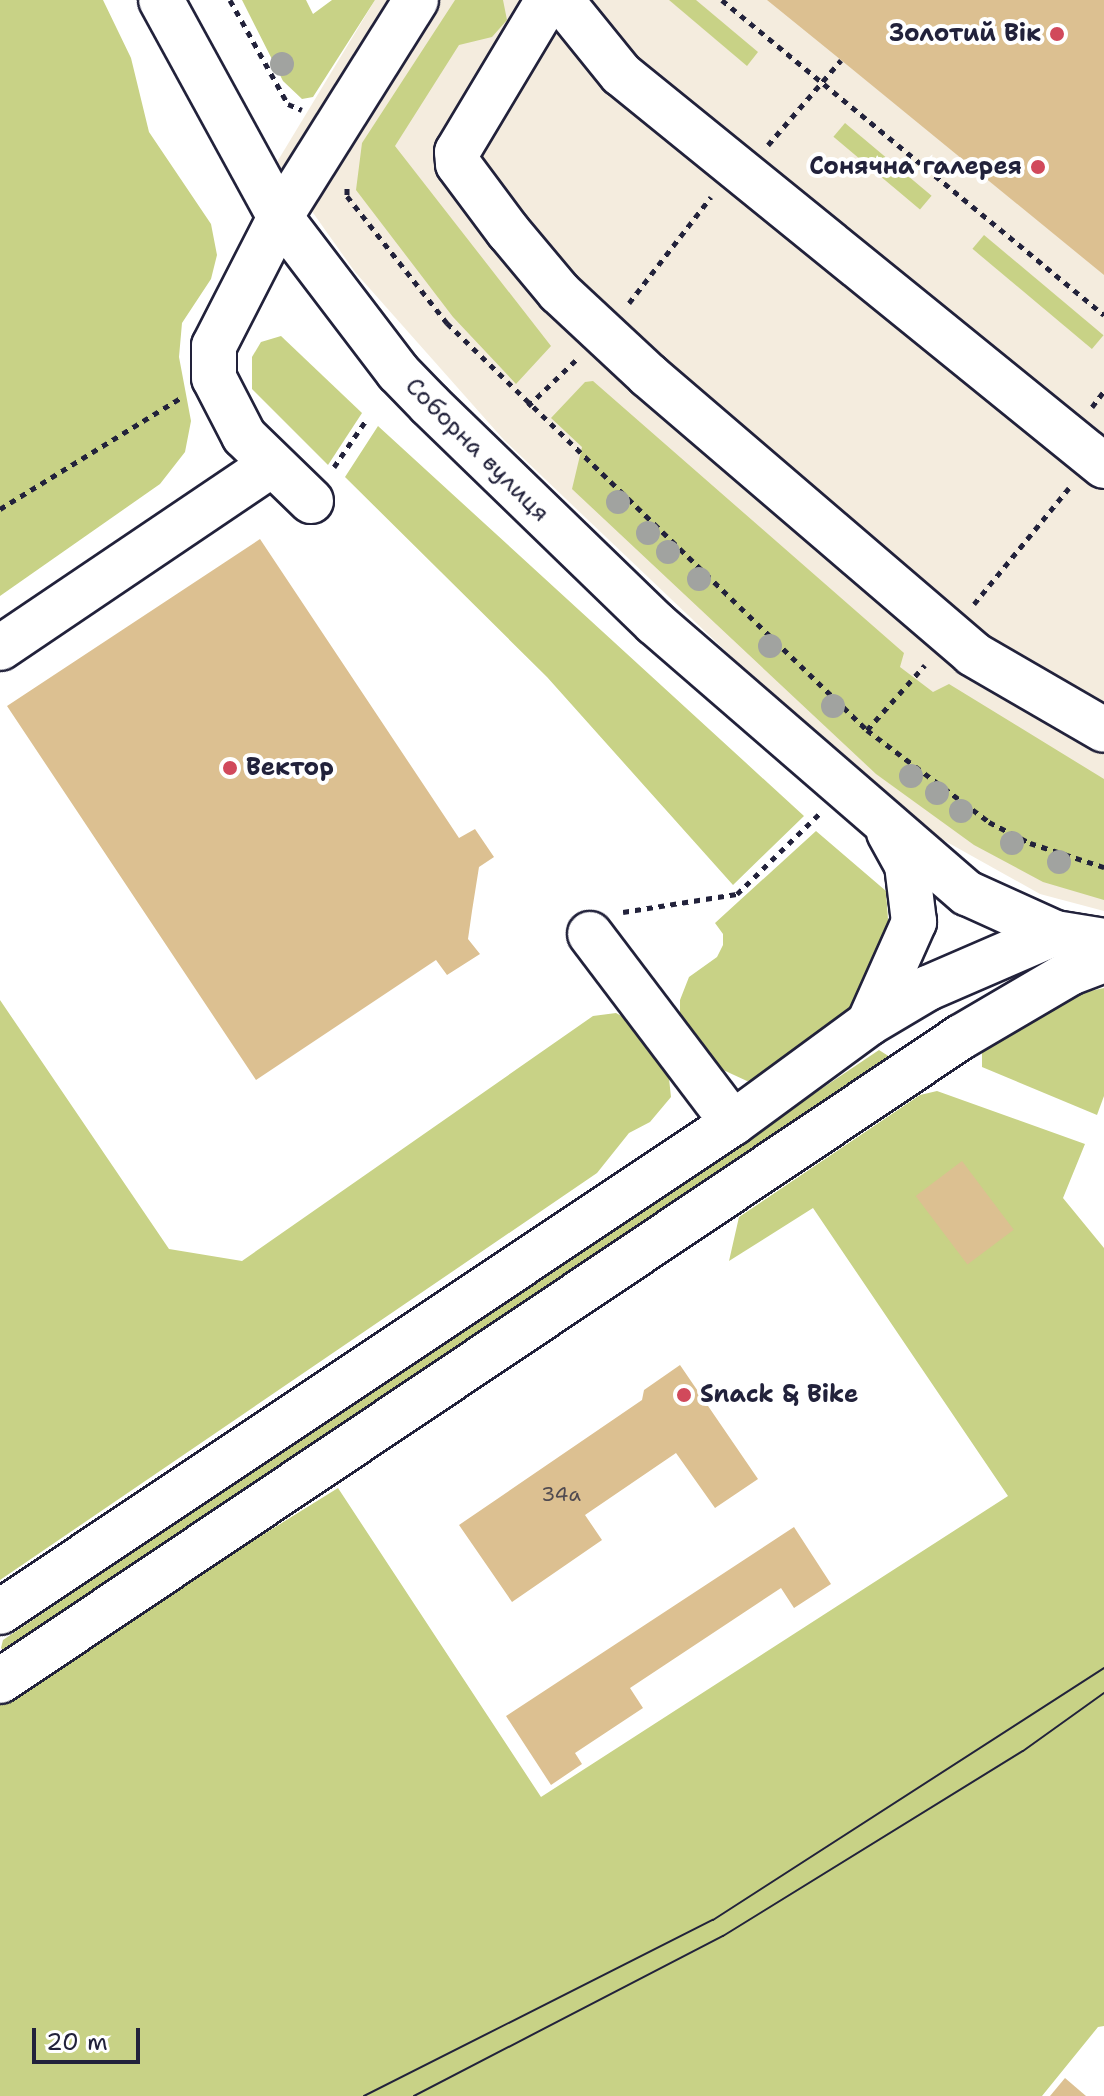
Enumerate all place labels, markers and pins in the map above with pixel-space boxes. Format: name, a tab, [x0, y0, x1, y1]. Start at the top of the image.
place label: Золотий Вік	[889, 20, 1041, 48]
marker: Золотий Вік	[1048, 25, 1066, 43]
place label: Сонячна галерея	[809, 153, 1022, 181]
marker: Сонячна галерея	[1029, 158, 1047, 176]
place label: Вектор	[246, 754, 334, 782]
marker: Вектор	[221, 759, 239, 777]
place label: Snack & Bike	[700, 1381, 858, 1409]
marker: Snack & Bike	[675, 1386, 693, 1404]

